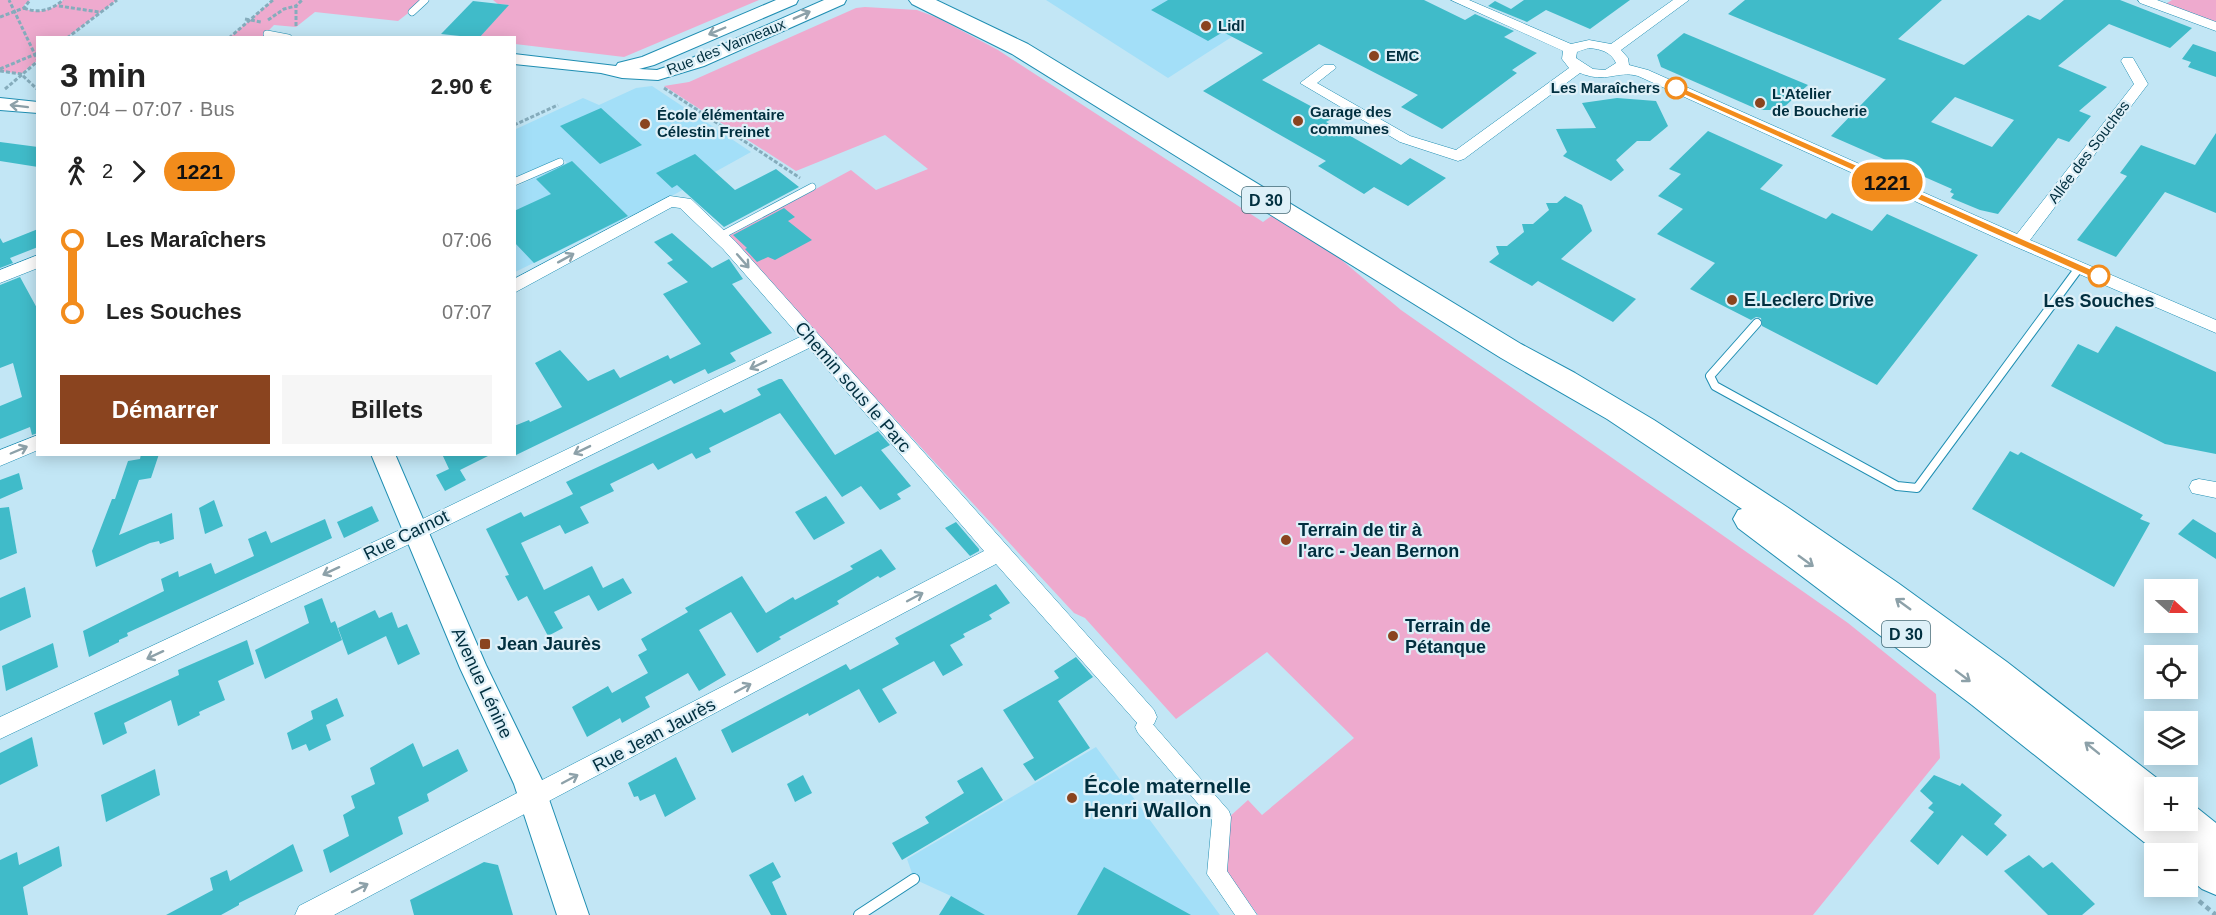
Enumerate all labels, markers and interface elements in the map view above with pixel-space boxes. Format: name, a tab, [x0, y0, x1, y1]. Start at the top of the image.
one-way arrow	[793, 9, 811, 21]
street label: Rue des Vanneaux	[664, 15, 788, 78]
place label: Lidl	[1218, 17, 1245, 34]
marker: Lidl	[1199, 19, 1213, 33]
one-way arrow	[708, 26, 727, 37]
place label: EMC	[1386, 47, 1420, 64]
marker: EMC	[1367, 49, 1381, 63]
text: 3 min	[60, 57, 146, 94]
text: 2.90 €	[431, 74, 492, 99]
marker: Les Maraîchers	[1665, 77, 1687, 99]
place label: Les Maraîchers	[1551, 79, 1660, 96]
place label: L'Atelier de Boucherie	[1772, 85, 1867, 119]
marker: L'Atelier de Boucherie	[1753, 96, 1767, 110]
street label: Allée des Souches	[2044, 97, 2133, 206]
text: 07:04 – 07:07 · Bus	[60, 98, 235, 120]
one-way arrow	[9, 100, 29, 111]
place label: Garage des communes	[1310, 103, 1392, 137]
place label: École élémentaire Célestin Freinet	[657, 106, 785, 140]
marker: Garage des communes	[1291, 114, 1305, 128]
marker: École élémentaire Célestin Freinet	[638, 117, 652, 131]
icon: walk	[60, 155, 93, 188]
icon: forward	[122, 155, 155, 188]
text: 2	[102, 160, 113, 182]
text: 1221	[176, 160, 223, 183]
line badge: 1221	[1845, 162, 1929, 201]
text: 1221	[1864, 171, 1910, 194]
road number: D 30	[1242, 187, 1290, 213]
text: Les Maraîchers	[106, 227, 266, 252]
text: 07:06	[442, 229, 492, 251]
one-way arrow	[557, 252, 574, 264]
one-way arrow	[736, 253, 750, 268]
marker: Les Souches	[2088, 265, 2110, 287]
place label: E.Leclerc Drive	[1744, 290, 1874, 310]
place label: Les Souches	[2043, 291, 2155, 311]
marker: E.Leclerc Drive	[1725, 293, 1739, 307]
text: Les Souches	[106, 299, 242, 324]
text: 07:07	[442, 301, 492, 323]
street label: Chemin sous le Parc	[791, 318, 915, 456]
one-way arrow	[749, 360, 767, 372]
button: Démarrer	[60, 375, 270, 444]
button: Billets	[282, 375, 492, 444]
one-way arrow	[9, 444, 27, 455]
one-way arrow	[574, 445, 592, 457]
street label: Rue Carnot	[360, 506, 452, 564]
place label: Terrain de tir à l'arc - Jean Bernon	[1298, 520, 1459, 561]
marker: Terrain de tir à l'arc - Jean Bernon	[1279, 533, 1293, 547]
one-way arrow	[1797, 555, 1813, 567]
one-way arrow	[322, 566, 340, 578]
north arrow	[2144, 579, 2198, 633]
map controls	[2144, 579, 2198, 897]
one-way arrow	[906, 591, 924, 602]
one-way arrow	[1896, 598, 1912, 611]
place label: Terrain de Pétanque	[1405, 616, 1491, 657]
road number: D 30	[1882, 621, 1930, 647]
street label: Avenue Lénine	[448, 624, 516, 742]
marker: Terrain de Pétanque	[1386, 629, 1400, 643]
place label: Jean Jaurès	[497, 634, 601, 654]
marker: Jean Jaurès	[478, 637, 492, 651]
button: locate	[2144, 645, 2198, 699]
one-way arrow	[146, 649, 164, 661]
one-way arrow	[1954, 670, 1970, 683]
one-way arrow	[734, 682, 751, 694]
street label: Rue Jean Jaurès	[589, 694, 719, 776]
button: layers	[2144, 711, 2198, 765]
one-way arrow	[2084, 741, 2100, 754]
one-way arrow	[561, 773, 579, 785]
place label: École maternelle Henri Wallon	[1084, 774, 1251, 821]
button: +	[2144, 777, 2198, 831]
marker: École maternelle Henri Wallon	[1065, 791, 1079, 805]
button: −	[2144, 843, 2198, 897]
one-way arrow	[351, 882, 368, 894]

